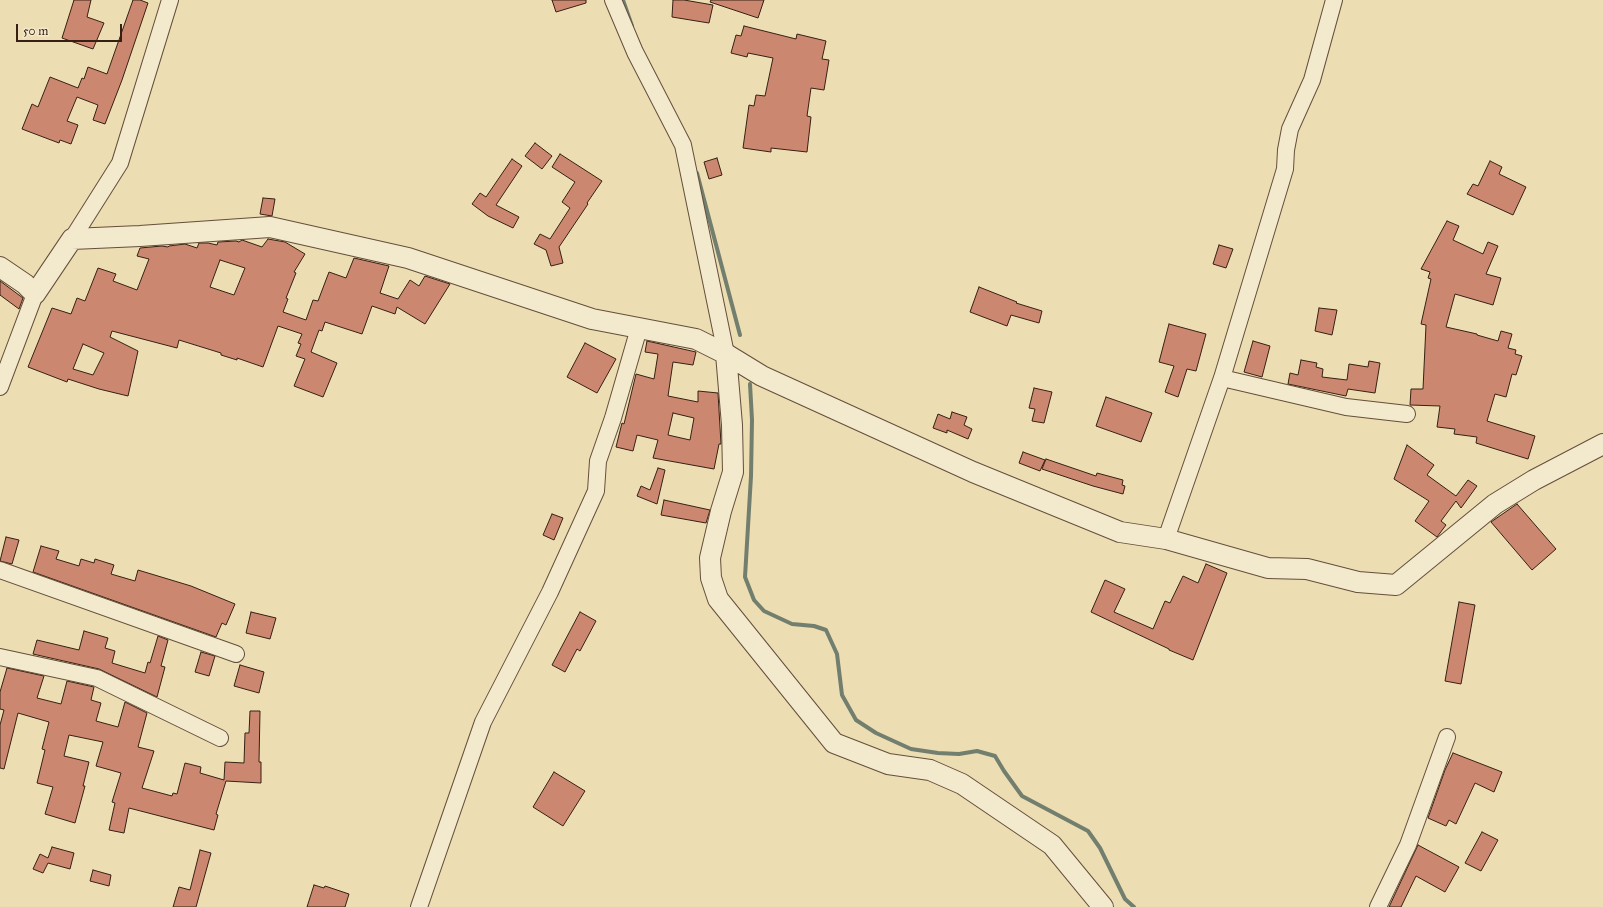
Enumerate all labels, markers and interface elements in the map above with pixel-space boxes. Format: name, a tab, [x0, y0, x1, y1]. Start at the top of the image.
scale bar	[18, 16, 124, 42]
text: 50 m	[23, 24, 48, 38]

